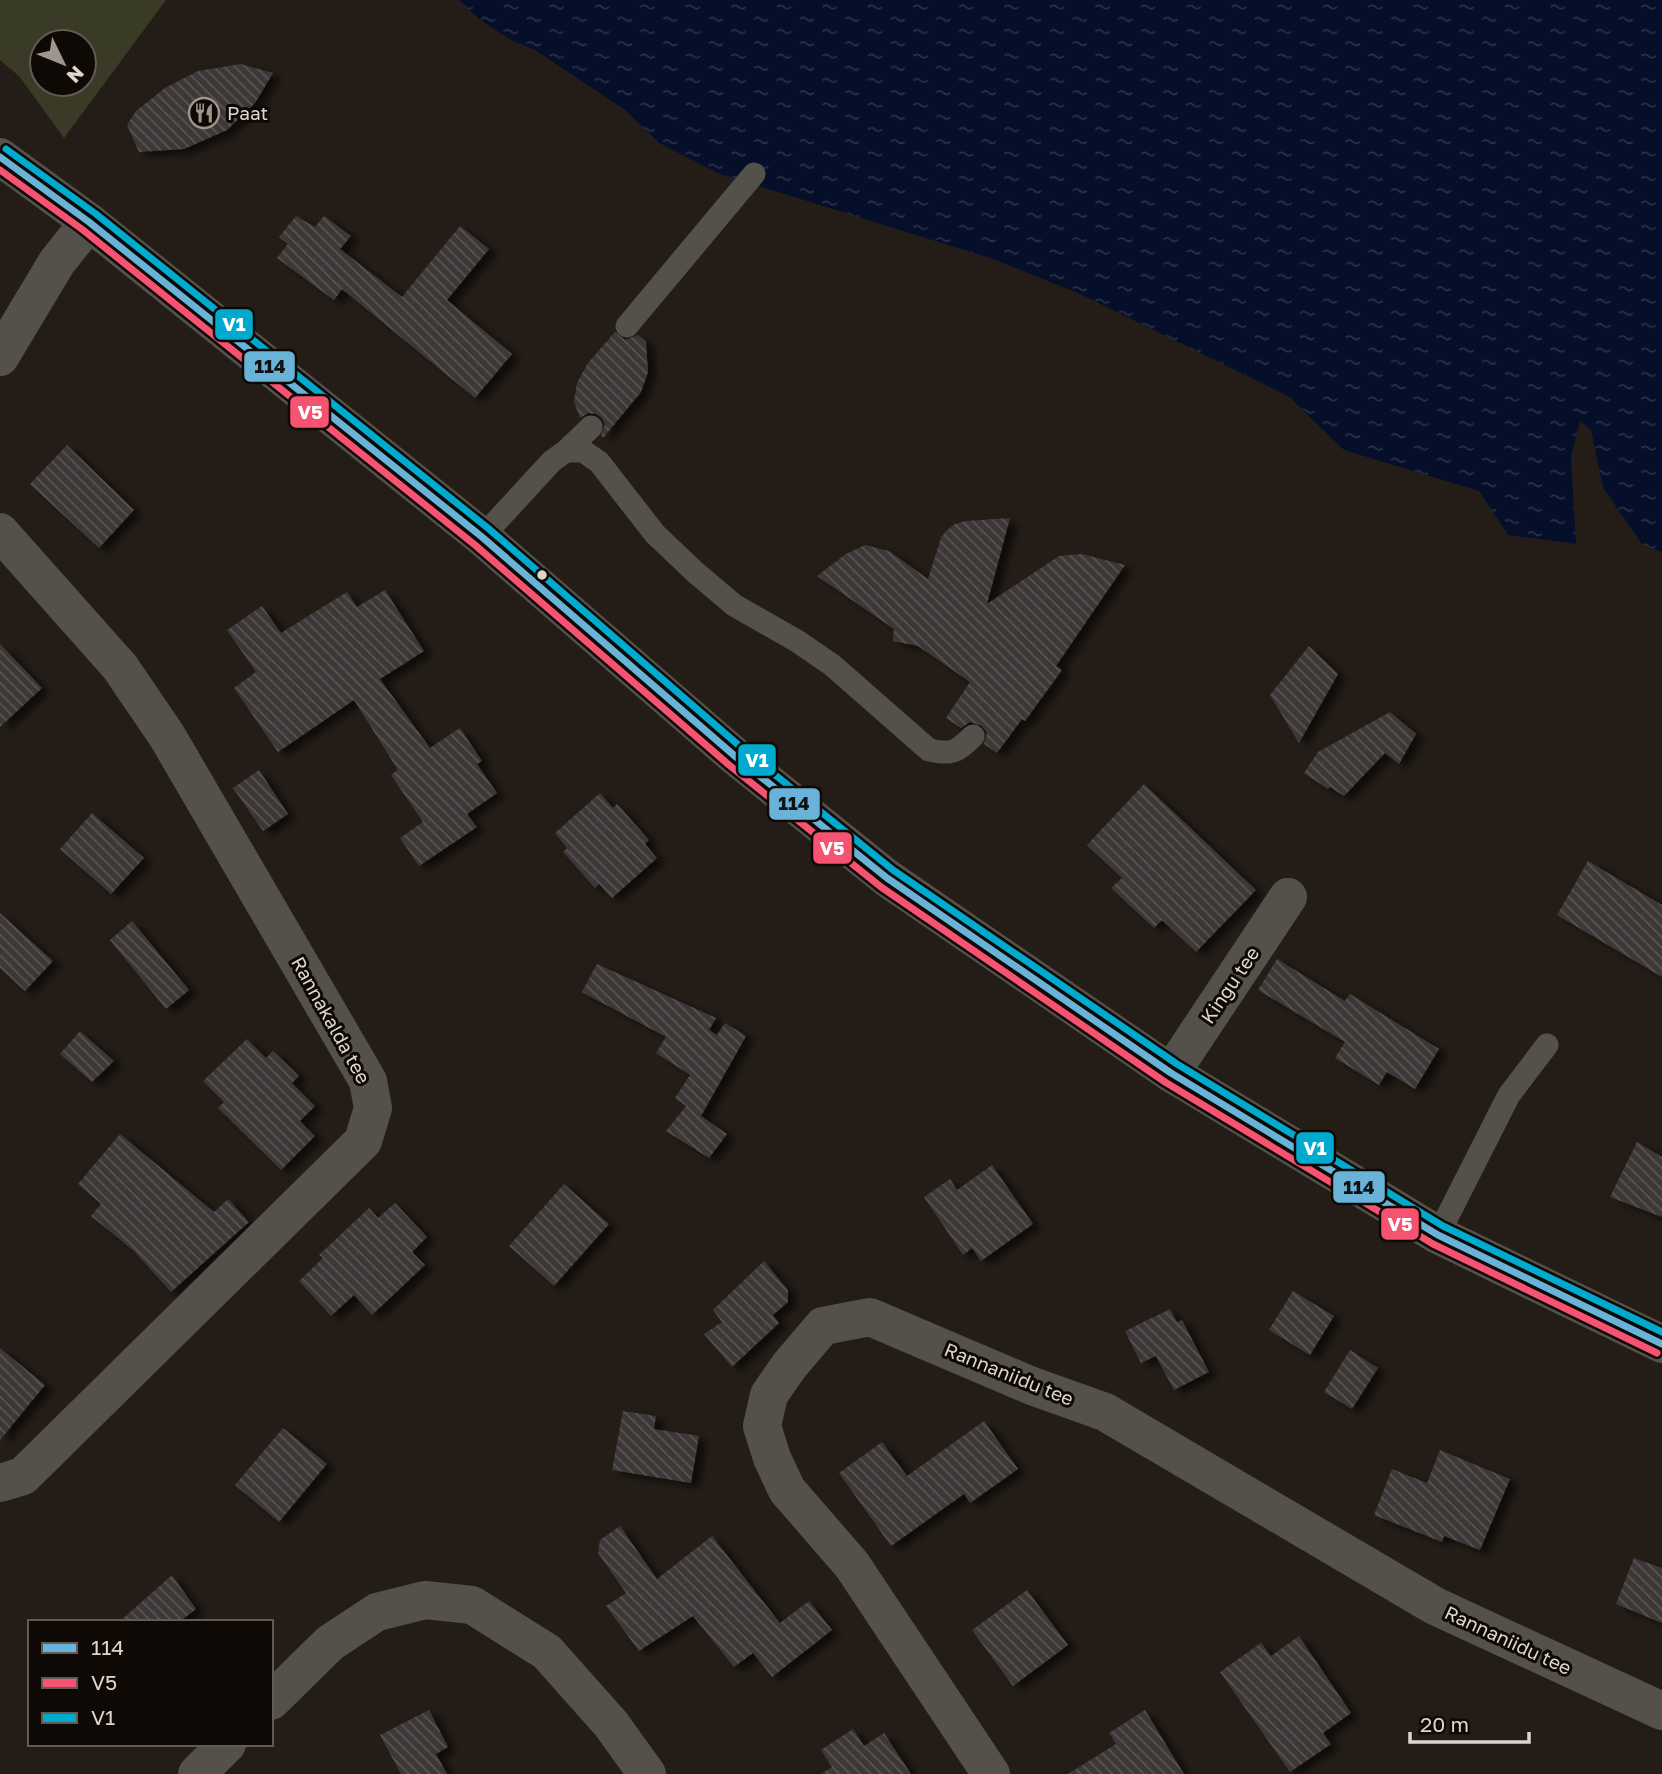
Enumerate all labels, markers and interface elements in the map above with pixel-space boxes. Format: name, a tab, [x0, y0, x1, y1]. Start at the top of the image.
north arrow	[28, 28, 98, 98]
text: N	[62, 62, 89, 88]
restaurant icon: Paat	[187, 96, 221, 130]
place label: Paat	[227, 101, 268, 124]
line badge: V1	[214, 308, 254, 341]
text: V1	[222, 312, 246, 335]
line badge: 114	[243, 350, 296, 383]
text: 114	[254, 354, 286, 377]
line badge: V5	[289, 395, 330, 429]
text: V5	[297, 400, 323, 423]
unlabelled marker	[535, 568, 549, 582]
line badge: V1	[737, 743, 777, 777]
text: V1	[745, 748, 769, 771]
line badge: 114	[768, 787, 821, 821]
text: 114	[778, 791, 810, 814]
line badge: V5	[812, 831, 853, 865]
text: V5	[819, 836, 845, 859]
street label: Kingu tee	[1196, 942, 1264, 1027]
street label: Rannakalda tee	[287, 952, 376, 1087]
line badge: V1	[1295, 1131, 1335, 1165]
text: V1	[1303, 1136, 1327, 1159]
line badge: 114	[1332, 1170, 1386, 1204]
text: 114	[1343, 1175, 1375, 1198]
line badge: V5	[1380, 1207, 1420, 1241]
text: V5	[1387, 1212, 1413, 1235]
street label: Rannaniidu tee	[941, 1337, 1077, 1410]
street label: Rannaniidu tee	[1441, 1600, 1575, 1679]
legend	[28, 1620, 273, 1746]
text: 114	[91, 1634, 124, 1660]
text: V5	[91, 1669, 117, 1695]
scale bar	[1410, 1700, 1529, 1744]
text: V1	[91, 1704, 115, 1730]
text: 20 m	[1420, 1711, 1469, 1737]

